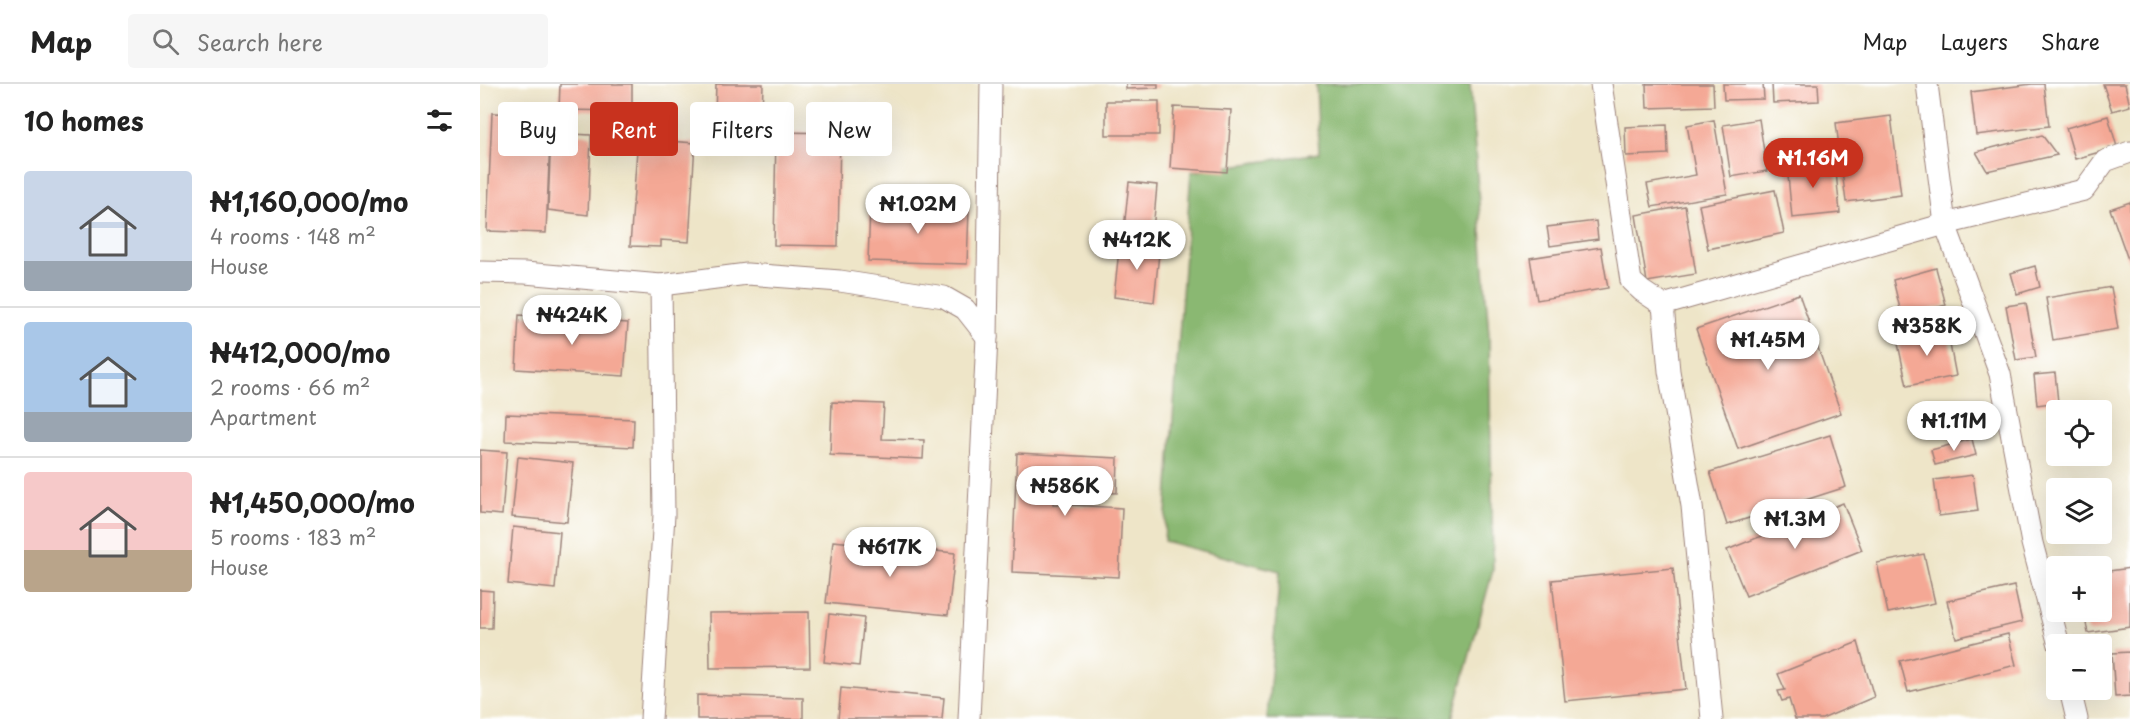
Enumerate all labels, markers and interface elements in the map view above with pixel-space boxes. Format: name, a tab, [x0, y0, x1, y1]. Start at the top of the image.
search box	[128, 14, 548, 68]
text: Map	[30, 20, 92, 63]
icon: search	[149, 25, 182, 58]
text: Search here	[197, 25, 323, 58]
text: Map	[1863, 25, 1907, 57]
text: Layers	[1940, 25, 2008, 57]
text: Share	[2041, 25, 2100, 57]
text: 10 homes	[24, 101, 144, 140]
chip: Buy	[498, 102, 578, 156]
chip: Rent	[590, 102, 678, 156]
chip: Filters	[690, 102, 794, 156]
chip: New	[806, 102, 892, 156]
icon: filters	[423, 104, 456, 137]
pin: ₦1.16M	[1764, 138, 1862, 189]
text: ₦1.16M	[1777, 142, 1849, 172]
text: ₦1,160,000/mo	[210, 182, 408, 221]
pin: ₦1.02M	[869, 184, 967, 235]
text: ₦1.02M	[879, 188, 957, 218]
icon: home	[72, 195, 144, 267]
pin: ₦412K	[1095, 220, 1179, 271]
text: 4 rooms · 148 m²	[210, 221, 376, 251]
text: ₦412K	[1103, 224, 1171, 254]
text: House	[210, 251, 269, 281]
pin: ₦424K	[530, 295, 614, 346]
text: ₦424K	[536, 299, 608, 329]
pin: ₦358K	[1885, 306, 1969, 357]
text: ₦358K	[1892, 310, 1962, 340]
pin: ₦1.45M	[1719, 320, 1817, 371]
text: ₦1.45M	[1731, 324, 1805, 354]
text: ₦412,000/mo	[210, 333, 390, 372]
icon: home	[72, 346, 144, 418]
text: 2 rooms · 66 m²	[210, 372, 370, 402]
map controls	[2046, 400, 2112, 700]
button: locate	[2046, 400, 2112, 466]
pin: ₦1.11M	[1905, 401, 2003, 452]
text: Apartment	[210, 402, 317, 432]
text: ₦1.11M	[1921, 405, 1987, 435]
pin: ₦586K	[1023, 466, 1107, 517]
text: ₦586K	[1030, 470, 1100, 500]
button: layers	[2046, 478, 2112, 544]
text: ₦1,450,000/mo	[210, 483, 415, 522]
icon: home	[72, 496, 144, 568]
pin: ₦1.3M	[1753, 499, 1837, 550]
text: ₦1.3M	[1764, 503, 1826, 533]
text: 5 rooms · 183 m²	[210, 522, 376, 552]
pin: ₦617K	[848, 527, 932, 578]
text: ₦617K	[858, 531, 922, 561]
text: House	[210, 552, 269, 582]
button: +	[2046, 556, 2112, 622]
button: −	[2046, 634, 2112, 700]

